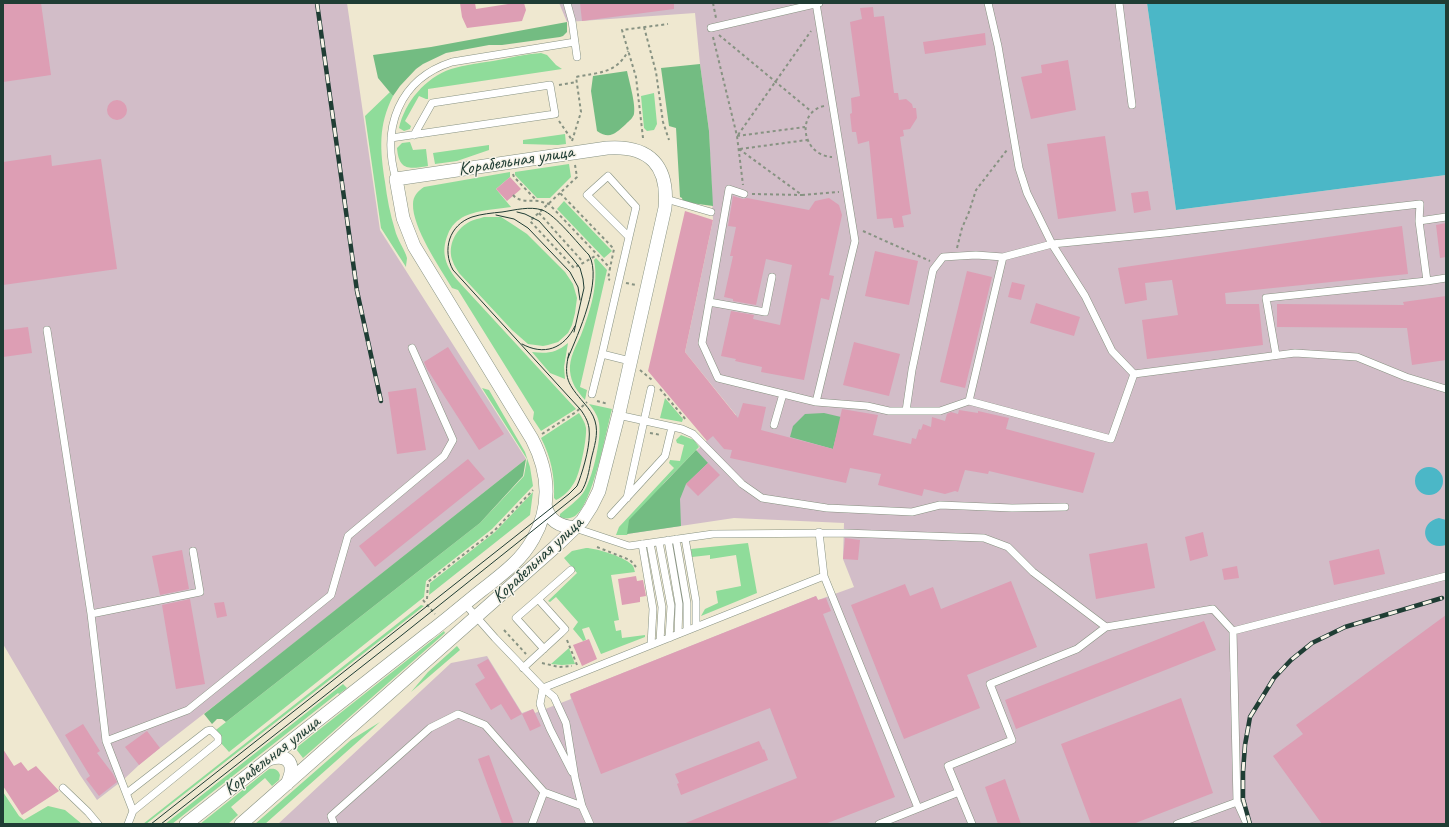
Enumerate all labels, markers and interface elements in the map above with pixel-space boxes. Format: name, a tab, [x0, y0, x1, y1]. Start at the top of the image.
street label: Корабельная улица	[457, 141, 575, 181]
street label: Корабельная улица	[488, 512, 588, 608]
street label: Корабельная улица	[219, 711, 325, 801]

